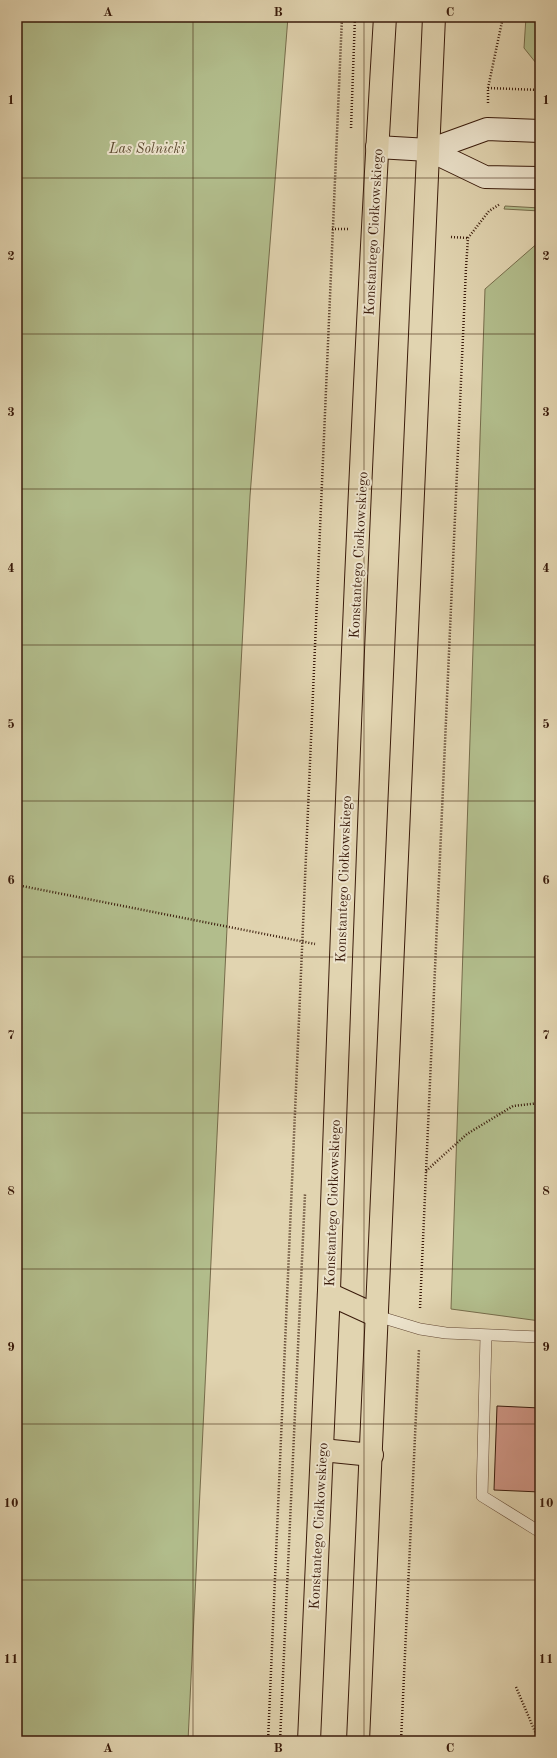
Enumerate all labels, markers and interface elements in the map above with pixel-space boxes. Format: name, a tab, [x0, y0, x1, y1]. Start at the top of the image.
text: A	[103, 6, 113, 19]
text: B	[273, 6, 283, 19]
text: C	[446, 6, 454, 19]
text: 1	[7, 94, 15, 107]
text: 1	[542, 94, 550, 107]
park label: Las Solnicki	[108, 142, 185, 156]
street label: Konstantego Ciołkowskiego	[363, 148, 385, 316]
text: 2	[7, 250, 15, 263]
text: 2	[542, 250, 550, 263]
text: 3	[7, 406, 15, 419]
text: 3	[542, 406, 550, 419]
street label: Konstantego Ciołkowskiego	[348, 471, 370, 639]
text: 4	[7, 562, 15, 575]
text: 4	[542, 562, 550, 575]
text: 5	[7, 718, 15, 731]
text: 5	[542, 718, 550, 731]
street label: Konstantego Ciołkowskiego	[334, 795, 354, 963]
text: 6	[7, 874, 15, 887]
text: 6	[542, 874, 550, 887]
text: 7	[7, 1029, 15, 1042]
text: 7	[542, 1029, 550, 1042]
street label: Konstantego Ciołkowskiego	[323, 1119, 343, 1287]
text: 8	[7, 1185, 15, 1198]
text: 8	[542, 1185, 550, 1198]
text: 9	[7, 1341, 15, 1354]
text: 9	[542, 1341, 550, 1354]
street label: Konstantego Ciołkowskiego	[308, 1442, 330, 1610]
text: 10	[3, 1497, 19, 1510]
text: 10	[538, 1497, 554, 1510]
text: 11	[3, 1653, 19, 1666]
text: 11	[538, 1653, 554, 1666]
text: A	[103, 1742, 113, 1755]
text: B	[273, 1742, 283, 1755]
text: C	[446, 1742, 454, 1755]

